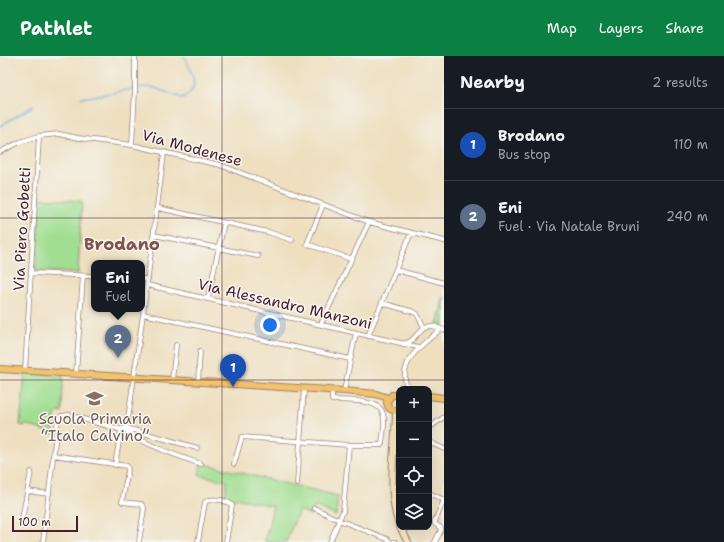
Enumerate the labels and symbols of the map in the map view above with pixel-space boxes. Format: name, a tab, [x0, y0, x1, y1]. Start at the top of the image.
street label: Via Modenese	[140, 125, 244, 171]
street label: Via Piero Gobetti	[9, 166, 35, 292]
district label: Brodano	[84, 233, 160, 255]
street label: Via Alessandro Manzoni	[196, 274, 374, 334]
your location	[260, 315, 280, 335]
pin: 2	[105, 325, 131, 358]
pin: 1	[220, 354, 246, 387]
school or university icon: Scuola Primaria “Italo Calvino”	[85, 388, 105, 408]
place label: Scuola Primaria “Italo Calvino”	[39, 409, 152, 446]
scale bar	[12, 514, 78, 533]

